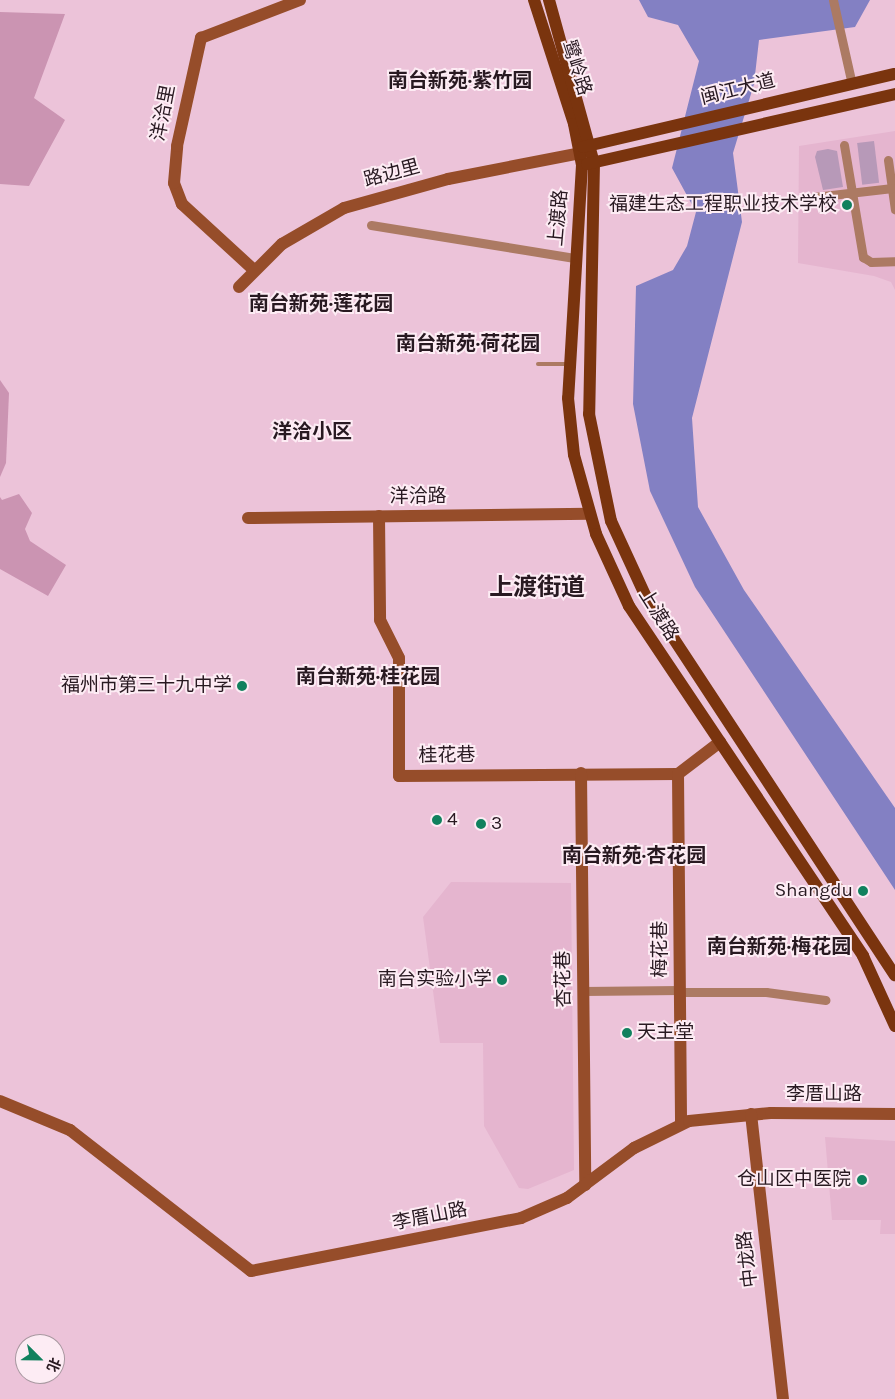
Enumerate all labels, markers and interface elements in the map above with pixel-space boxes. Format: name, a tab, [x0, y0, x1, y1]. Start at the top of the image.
street label: 鹭岭路	[556, 37, 596, 99]
district label: 南台新苑·紫竹园	[388, 68, 532, 92]
street label: 闽江大道	[698, 70, 778, 110]
street label: 洋洽里	[147, 83, 181, 143]
street label: 路边里	[362, 156, 422, 192]
street label: 上渡路	[545, 189, 573, 247]
place label: 福建生态工程职业技术学校	[609, 194, 837, 216]
marker: 福建生态工程职业技术学校	[841, 199, 853, 211]
district label: 南台新苑·莲花园	[249, 291, 393, 315]
district label: 南台新苑·荷花园	[396, 331, 540, 355]
district label: 洋洽小区	[272, 419, 352, 443]
street label: 洋洽路	[390, 486, 446, 508]
district label: 上渡街道	[489, 574, 585, 602]
street label: 上渡路	[633, 585, 683, 645]
district label: 南台新苑·桂花园	[296, 664, 440, 688]
place label: 福州市第三十九中学	[61, 675, 232, 697]
marker: 福州市第三十九中学	[236, 680, 248, 692]
street label: 桂花巷	[418, 744, 476, 768]
place label: 4	[447, 809, 458, 831]
place label: 3	[491, 813, 502, 835]
marker: 4	[431, 814, 443, 826]
marker: 3	[475, 818, 487, 830]
district label: 南台新苑·杏花园	[562, 843, 706, 867]
place label: Shangdu	[775, 880, 853, 902]
marker: Shangdu	[857, 885, 869, 897]
street label: 梅花巷	[650, 921, 672, 977]
district label: 南台新苑·梅花园	[707, 934, 851, 958]
street label: 杏花巷	[552, 950, 576, 1008]
place label: 南台实验小学	[378, 969, 492, 991]
marker: 南台实验小学	[496, 974, 508, 986]
place label: 天主堂	[637, 1022, 694, 1044]
marker: 天主堂	[621, 1027, 633, 1039]
street label: 李厝山路	[786, 1084, 862, 1106]
place label: 仓山区中医院	[737, 1169, 851, 1191]
marker: 仓山区中医院	[855, 1173, 869, 1187]
street label: 李厝山路	[391, 1199, 469, 1235]
street label: 中龙路	[733, 1229, 763, 1289]
north arrow	[15, 1334, 65, 1384]
text: 北	[43, 1355, 64, 1374]

